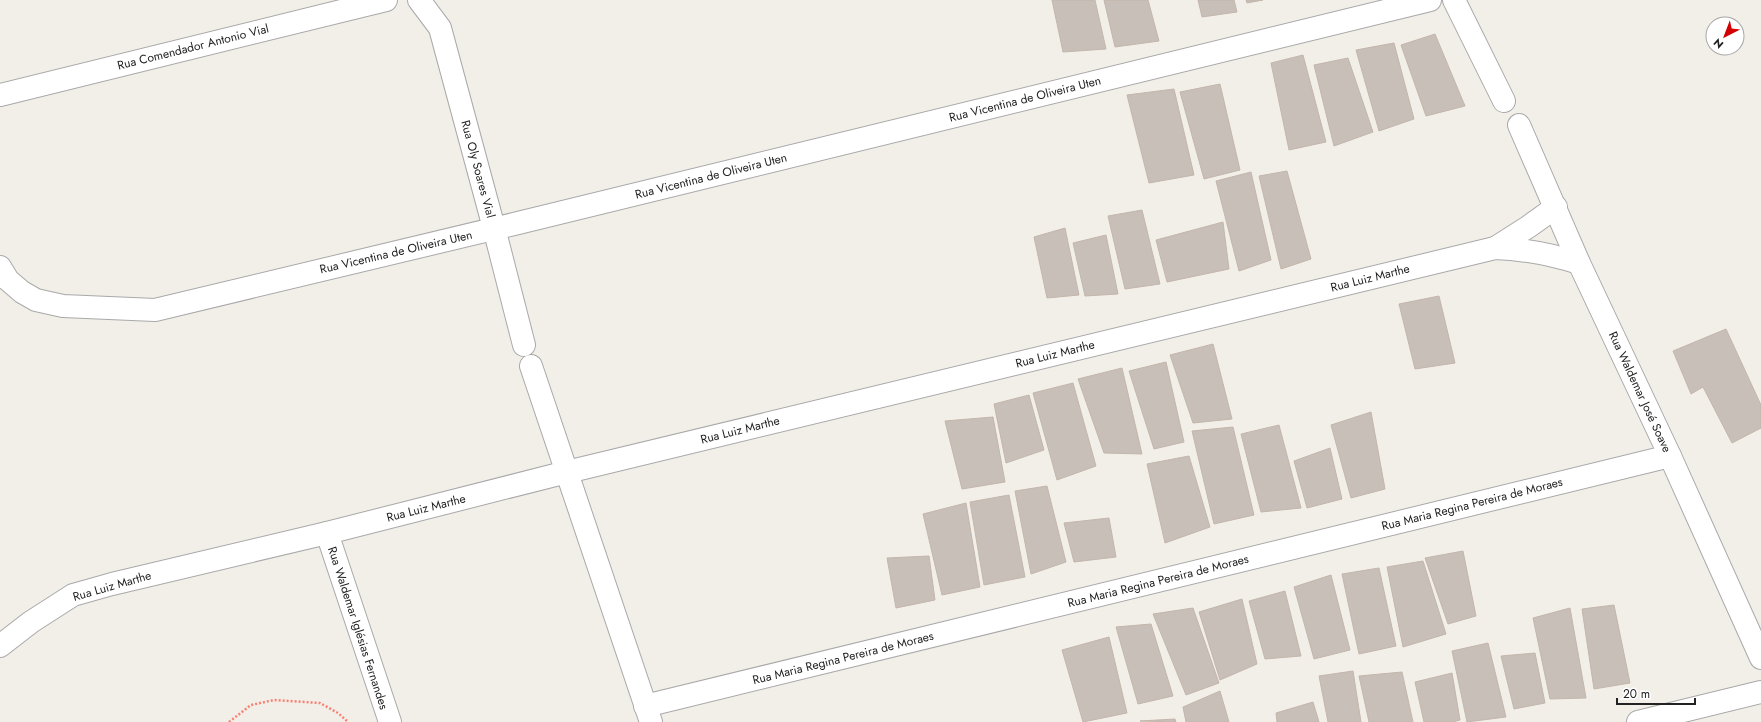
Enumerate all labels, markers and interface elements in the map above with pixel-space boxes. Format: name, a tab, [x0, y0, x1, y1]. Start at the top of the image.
north arrow	[1705, 16, 1745, 56]
street label: Rua Comendador Antonio Vial	[115, 19, 271, 75]
text: N	[1710, 35, 1727, 52]
street label: Rua Vicentina de Oliveira Uten	[947, 71, 1103, 127]
street label: Rua Oly Soares Vial	[456, 118, 500, 220]
street label: Rua Vicentina de Oliveira Uten	[633, 148, 789, 204]
street label: Rua Vicentina de Oliveira Uten	[318, 226, 474, 278]
street label: Rua Luiz Marthe	[1328, 259, 1412, 297]
street label: Rua Waldemar José Soave	[1604, 329, 1676, 455]
street label: Rua Luiz Marthe	[1013, 335, 1097, 373]
street label: Rua Luiz Marthe	[698, 411, 782, 449]
street label: Rua Maria Regina Pereira de Moraes	[1380, 473, 1565, 535]
street label: Rua Luiz Marthe	[384, 489, 468, 527]
street label: Rua Waldemar Iglésias Fernandes	[323, 544, 393, 712]
street label: Rua Maria Regina Pereira de Moraes	[1066, 550, 1251, 612]
street label: Rua Luiz Marthe	[71, 566, 153, 606]
street label: Rua Maria Regina Pereira de Moraes	[751, 627, 936, 689]
scale bar	[1617, 680, 1695, 706]
text: 20 m	[1623, 685, 1650, 703]

